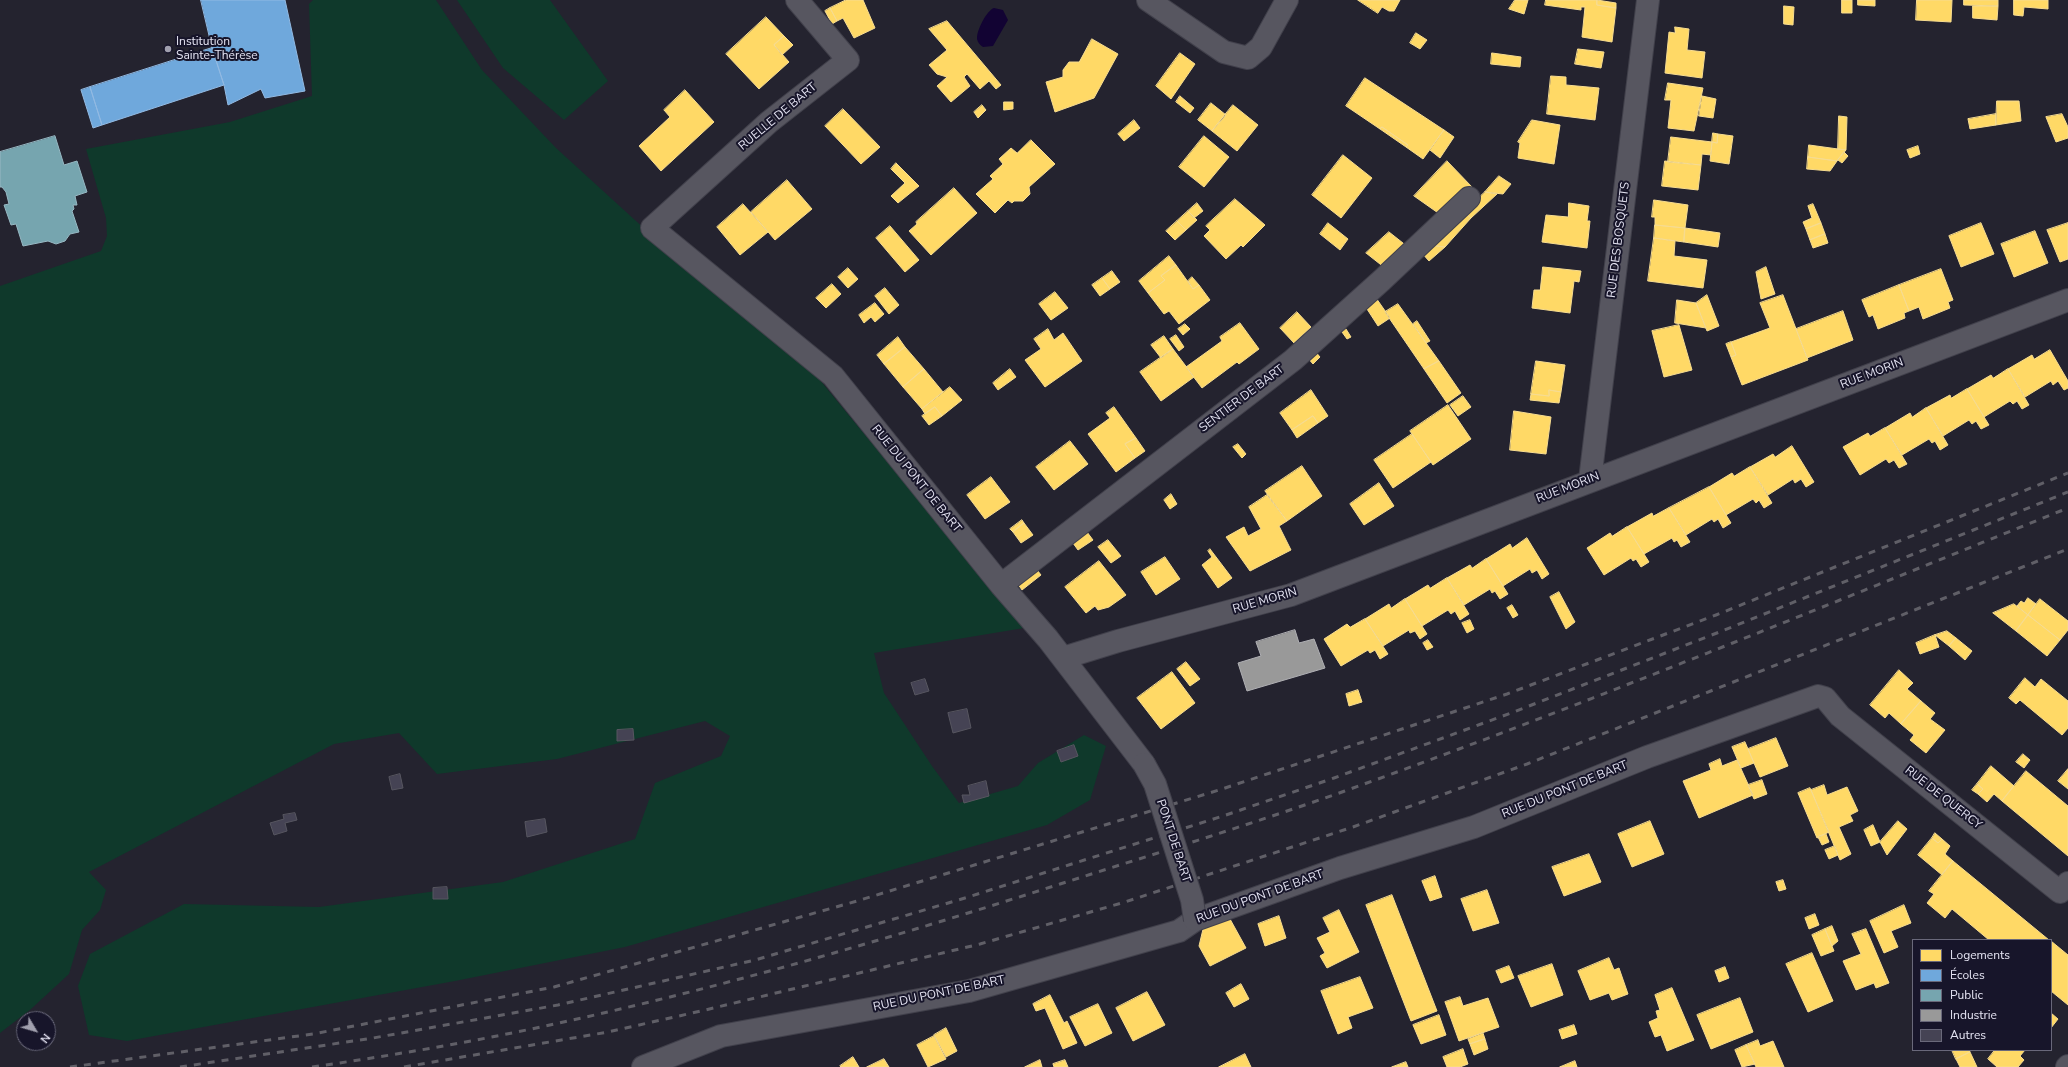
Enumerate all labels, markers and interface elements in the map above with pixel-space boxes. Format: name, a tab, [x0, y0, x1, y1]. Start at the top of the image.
place label: Institution Sainte-Thérèse	[176, 35, 258, 63]
marker: Institution Sainte-Thérèse	[163, 44, 173, 54]
street label: RUELLE DE BART	[736, 80, 820, 154]
street label: RUE DES BOSQUETS	[1605, 181, 1633, 299]
street label: RUE MORIN	[1838, 355, 1906, 393]
street label: SENTIER DE BART	[1197, 362, 1287, 436]
street label: RUE DU PONT DE BART	[868, 422, 964, 536]
street label: RUE MORIN	[1534, 469, 1602, 507]
street label: RUE MORIN	[1231, 585, 1299, 617]
street label: RUE DU PONT DE BART	[1500, 758, 1630, 822]
street label: RUE DE QUERCY	[1902, 763, 1984, 833]
street label: PONT DE BART	[1153, 798, 1193, 884]
street label: RUE DU PONT DE BART	[1194, 867, 1326, 927]
legend	[1912, 939, 2052, 1051]
text: Logements	[1950, 947, 2010, 963]
text: Écoles	[1950, 967, 1985, 983]
street label: RUE DU PONT DE BART	[872, 973, 1006, 1015]
text: Public	[1950, 987, 1983, 1003]
text: Industrie	[1950, 1007, 1997, 1023]
north arrow	[16, 1011, 56, 1051]
text: Autres	[1950, 1027, 1986, 1043]
text: N	[37, 1030, 54, 1046]

